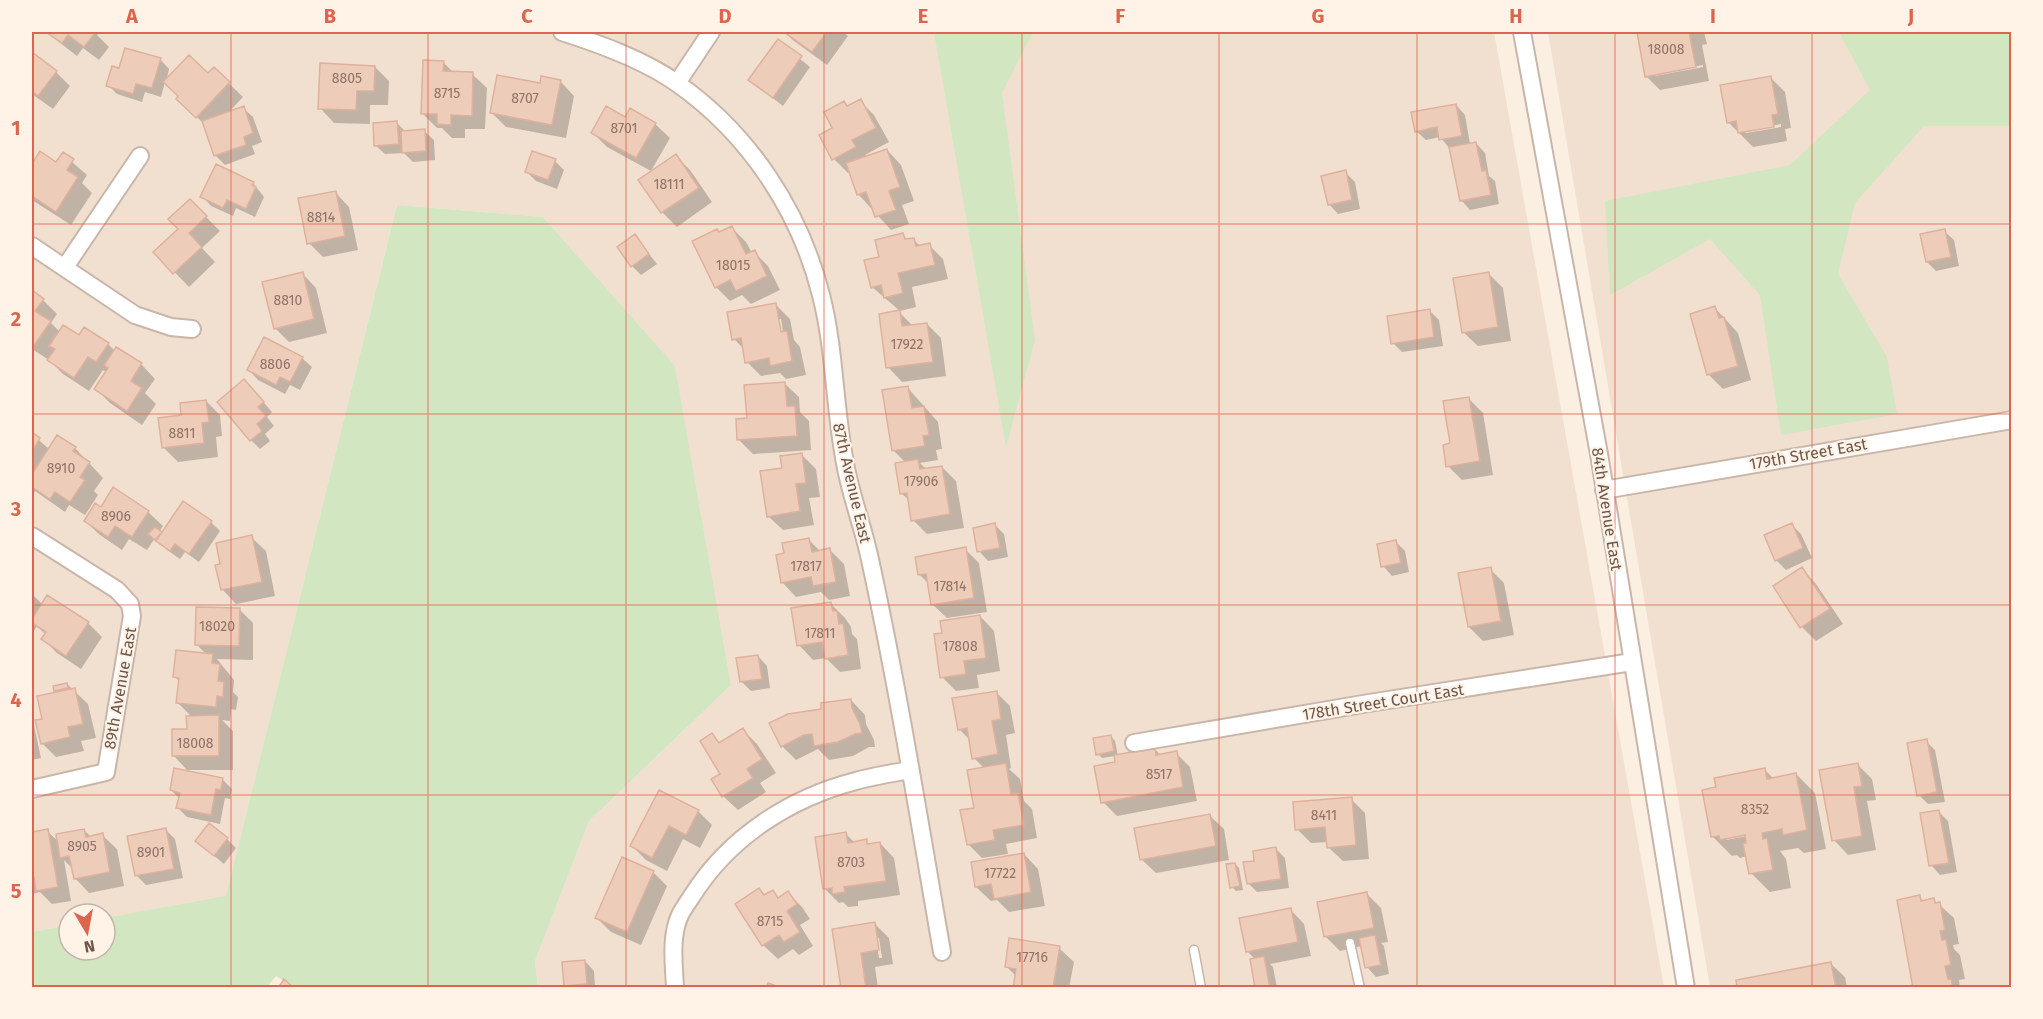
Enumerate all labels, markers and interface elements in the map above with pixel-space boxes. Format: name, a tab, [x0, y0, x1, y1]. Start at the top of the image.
text: A	[125, 4, 139, 28]
text: B	[324, 4, 336, 28]
text: C	[521, 4, 533, 28]
text: D	[718, 4, 732, 28]
text: E	[918, 4, 928, 28]
text: F	[1115, 4, 1125, 28]
text: G	[1312, 4, 1324, 28]
text: H	[1509, 4, 1523, 28]
text: I	[1710, 4, 1716, 28]
text: J	[1907, 4, 1914, 28]
house number: 18008	[1647, 41, 1685, 58]
house number: 8805	[332, 70, 362, 87]
house number: 8715	[434, 85, 460, 102]
house number: 8707	[511, 90, 539, 107]
text: 1	[11, 116, 21, 140]
house number: 8701	[610, 120, 638, 137]
house number: 18111	[653, 176, 685, 193]
house number: 8814	[307, 209, 336, 226]
house number: 18015	[716, 257, 750, 274]
house number: 8810	[274, 292, 303, 309]
text: 2	[11, 307, 21, 331]
house number: 17922	[891, 336, 924, 353]
house number: 8806	[260, 356, 290, 373]
street label: 87th Avenue East	[829, 421, 875, 545]
house number: 8811	[169, 425, 195, 442]
street label: 179th Street East	[1748, 434, 1869, 474]
street label: 84th Avenue East	[1588, 446, 1626, 572]
house number: 8910	[47, 460, 75, 477]
house number: 17906	[904, 473, 938, 490]
text: 3	[10, 497, 21, 521]
house number: 8906	[101, 508, 131, 525]
house number: 17817	[790, 558, 822, 575]
house number: 17814	[934, 578, 967, 595]
house number: 18020	[199, 618, 235, 635]
street label: 89th Avenue East	[100, 625, 140, 751]
house number: 17811	[804, 625, 836, 642]
house number: 17808	[942, 638, 978, 655]
street label: 178th Street Court East	[1301, 680, 1465, 724]
text: 4	[10, 688, 22, 712]
house number: 18008	[176, 735, 214, 752]
house number: 8517	[1146, 766, 1172, 783]
house number: 8352	[1741, 801, 1769, 818]
house number: 8411	[1311, 807, 1337, 824]
house number: 8905	[67, 838, 97, 855]
house number: 8901	[137, 844, 165, 861]
house number: 8703	[837, 854, 865, 871]
house number: 17722	[984, 865, 1016, 882]
text: 5	[11, 879, 22, 903]
north arrow	[57, 902, 117, 962]
house number: 8715	[757, 913, 783, 930]
text: N	[83, 936, 96, 957]
house number: 17716	[1016, 949, 1048, 966]

